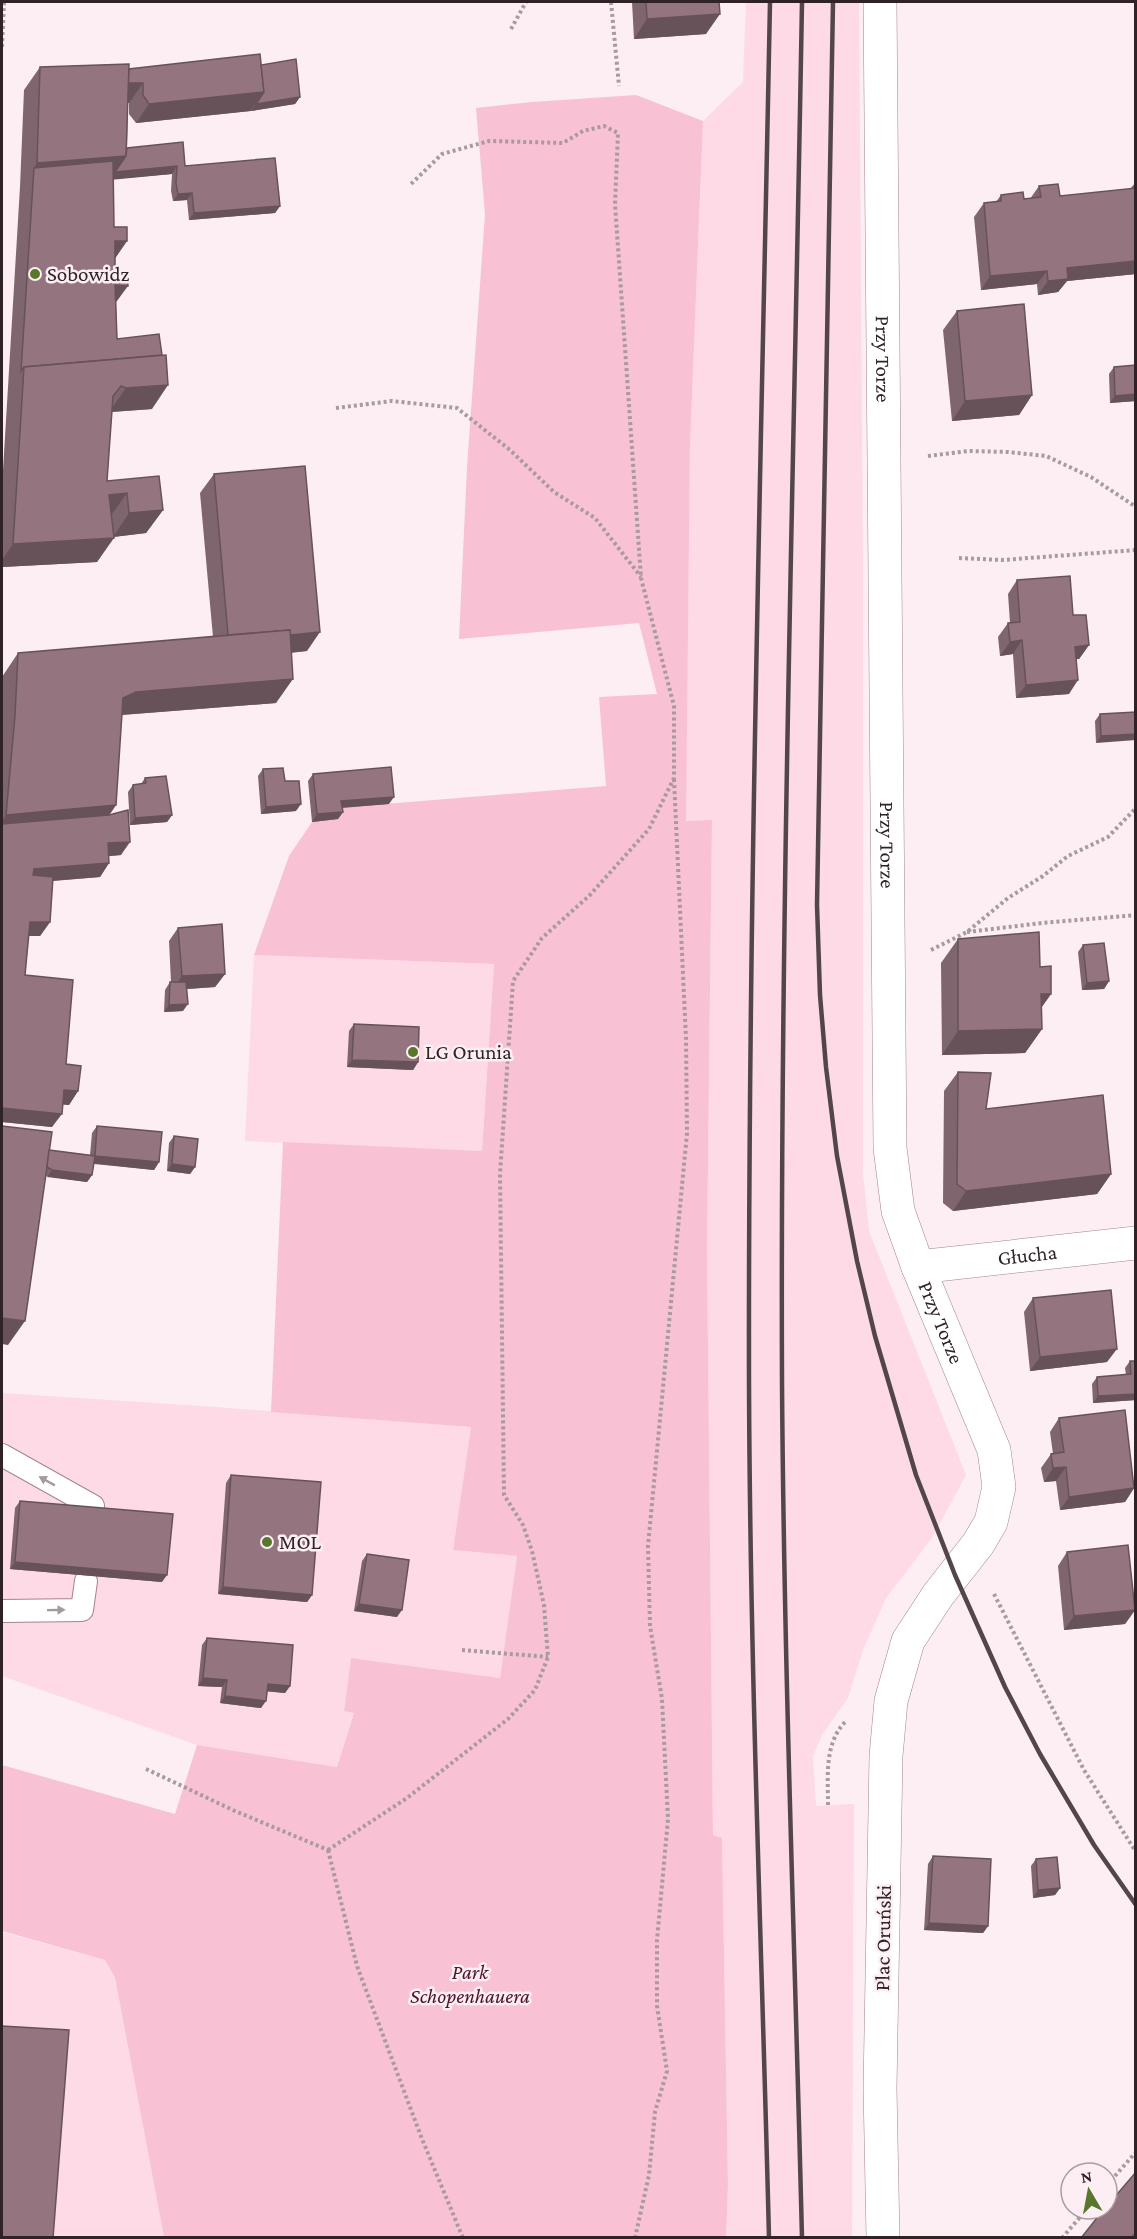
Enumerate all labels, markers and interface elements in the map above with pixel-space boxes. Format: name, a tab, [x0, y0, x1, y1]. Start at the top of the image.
place label: Sobowidz	[47, 262, 129, 286]
marker: Sobowidz	[28, 267, 42, 281]
street label: Przy Torze	[871, 315, 895, 403]
street label: Przy Torze	[875, 801, 900, 889]
place label: LG Orunia	[425, 1040, 512, 1064]
marker: LG Orunia	[406, 1045, 420, 1059]
street label: Głucha	[996, 1240, 1059, 1270]
street label: Przy Torze	[913, 1278, 969, 1367]
one-way arrow	[39, 1475, 55, 1486]
place label: MOL	[279, 1530, 322, 1554]
marker: MOL	[260, 1535, 274, 1549]
one-way arrow	[47, 1606, 66, 1615]
street label: Plac Oruński	[870, 1884, 896, 1991]
park label: Park Schopenhauera	[410, 1960, 530, 2008]
north arrow	[1059, 2161, 1119, 2221]
text: N	[1080, 2167, 1093, 2186]

